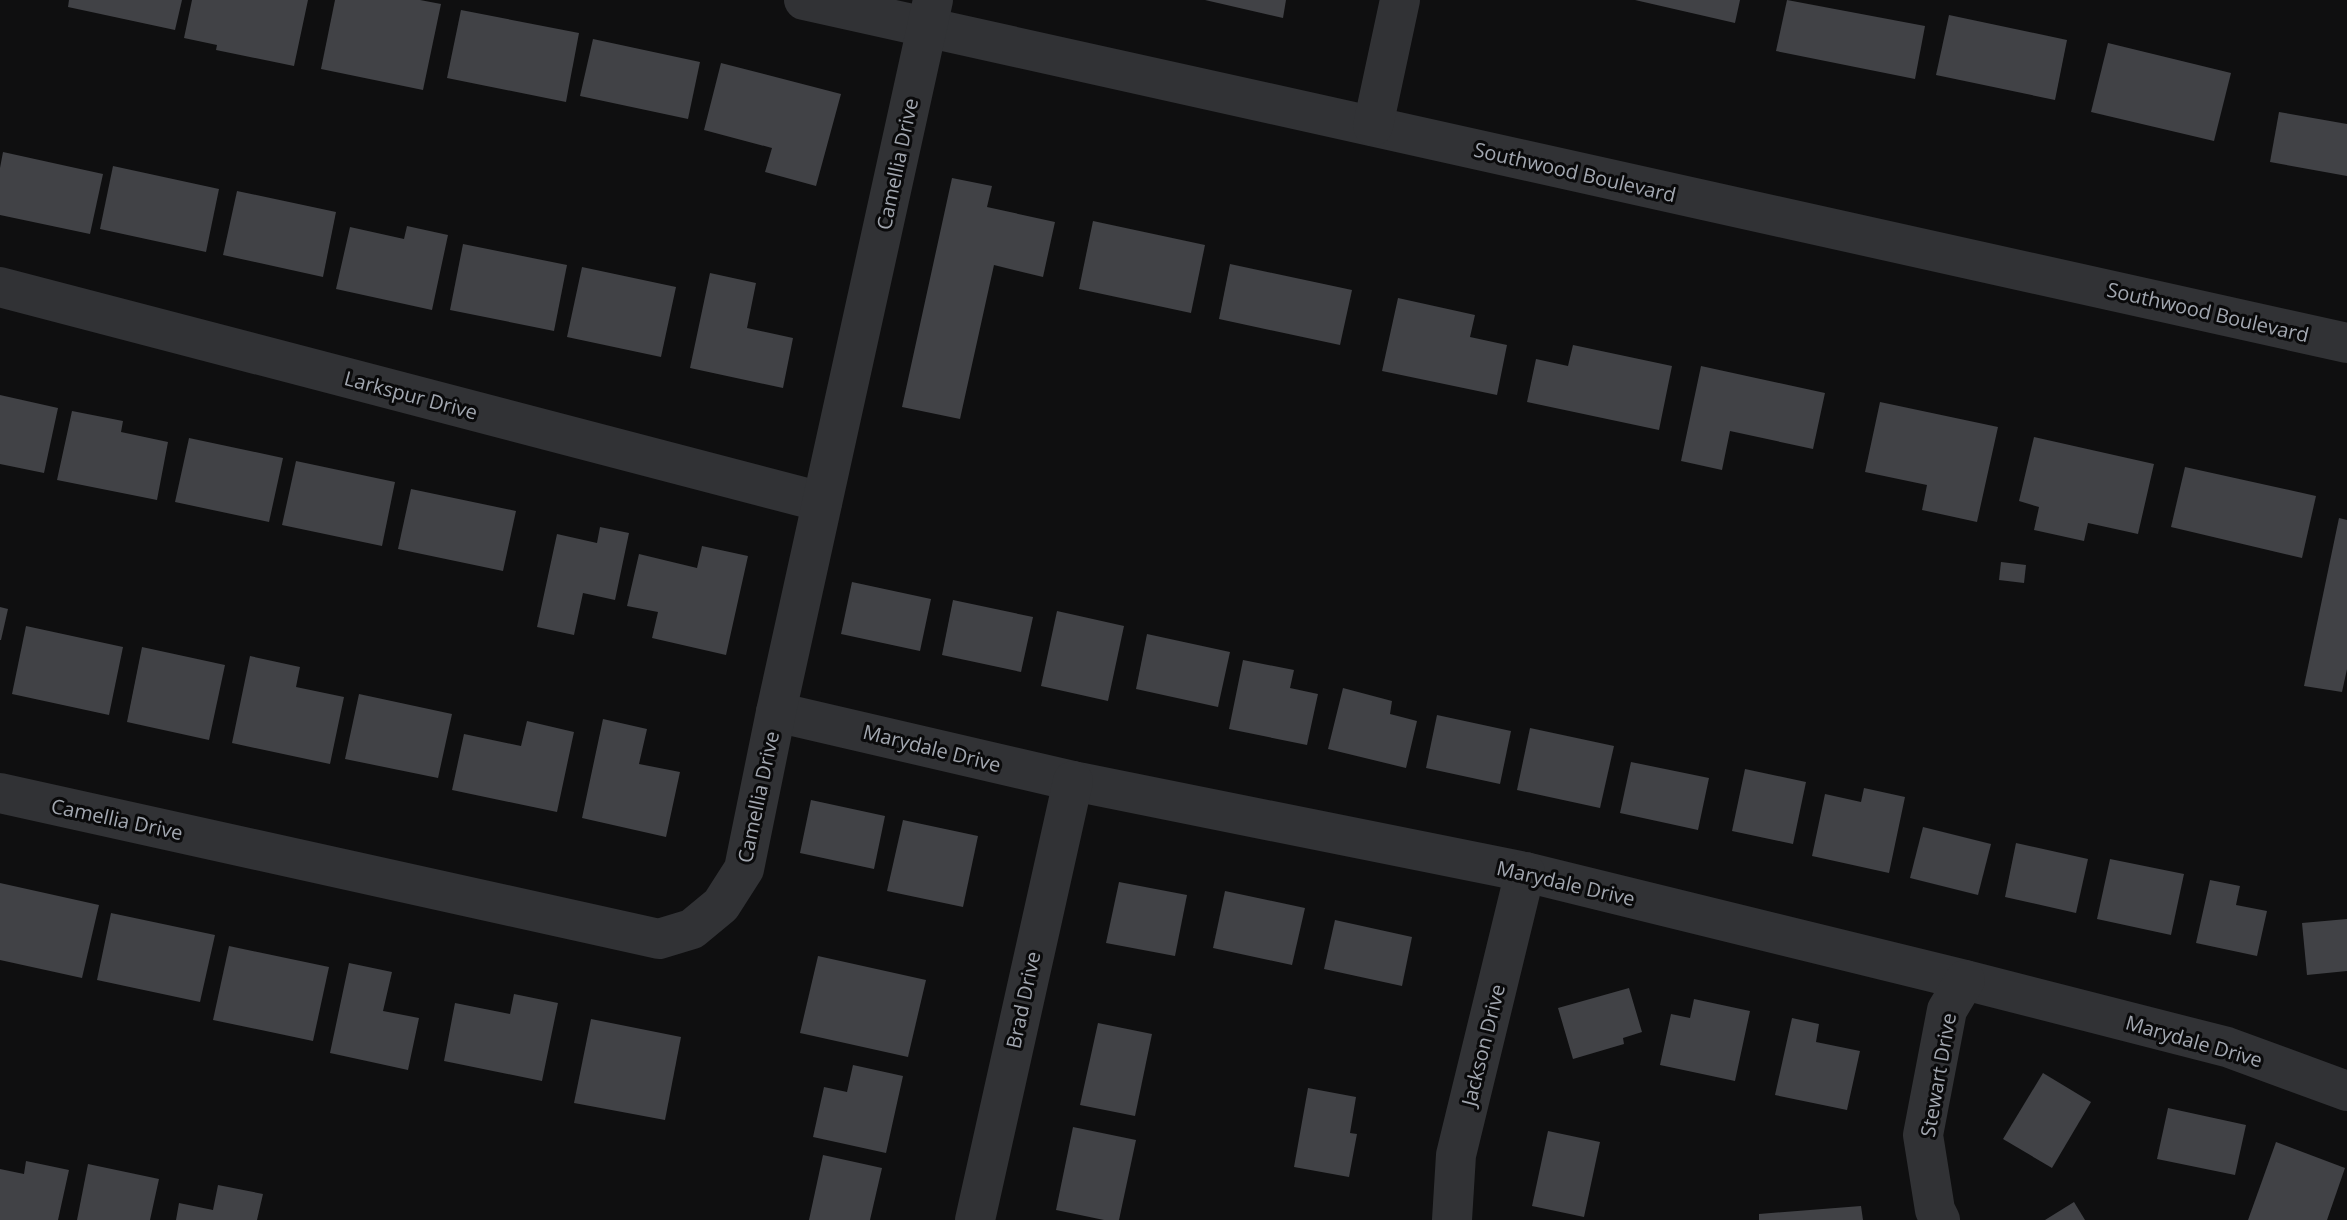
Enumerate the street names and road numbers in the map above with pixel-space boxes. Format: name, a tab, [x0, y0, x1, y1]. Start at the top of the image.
street label: Camellia Drive	[870, 96, 924, 232]
street label: Southwood Boulevard	[1471, 136, 1679, 208]
street label: Southwood Boulevard	[2104, 276, 2312, 348]
street label: Larkspur Drive	[342, 364, 480, 426]
street label: Marydale Drive	[860, 718, 1004, 778]
street label: Camellia Drive	[731, 729, 785, 865]
street label: Camellia Drive	[49, 792, 185, 846]
street label: Marydale Drive	[1494, 854, 1638, 912]
street label: Brad Drive	[1000, 949, 1046, 1051]
street label: Jackson Drive	[1454, 981, 1511, 1111]
street label: Marydale Drive	[2122, 1009, 2266, 1073]
street label: Stewart Drive	[1914, 1011, 1962, 1139]

